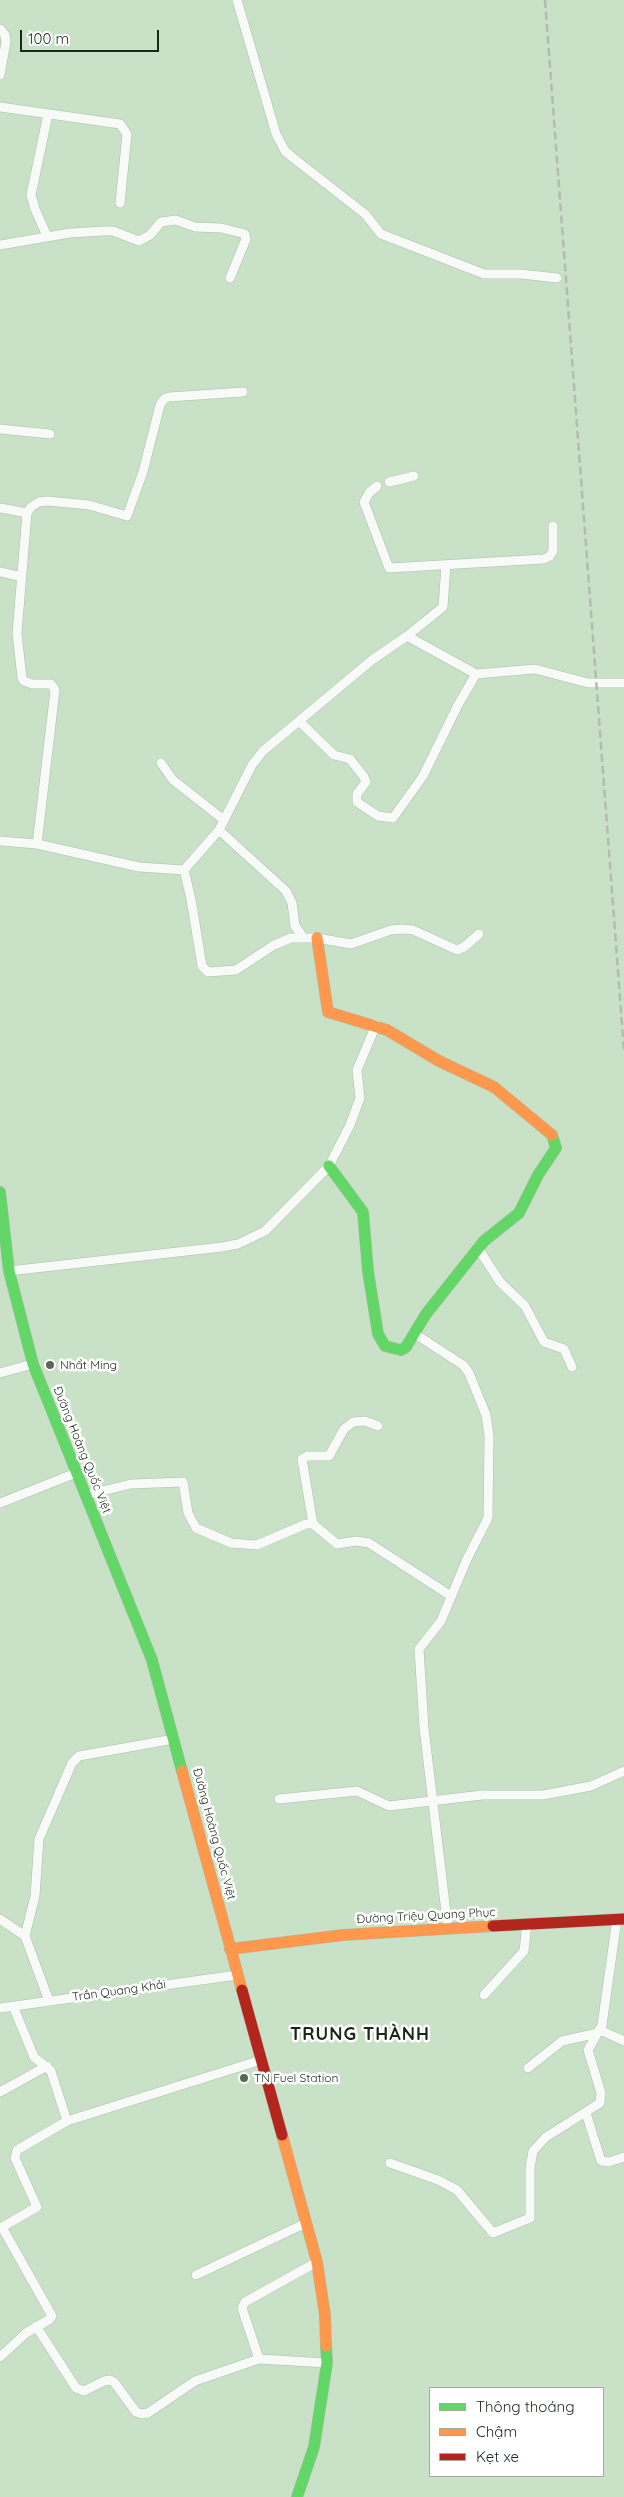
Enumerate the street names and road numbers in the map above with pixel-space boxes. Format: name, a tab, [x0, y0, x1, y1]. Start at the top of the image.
street label: Đường Hoàng Quốc Việt	[50, 1384, 114, 1516]
street label: Đường Hoàng Quốc Việt	[190, 1767, 238, 1901]
street label: Đường Triệu Quang Phục	[356, 1905, 496, 1927]
street label: Trần Quang Khải	[71, 1977, 167, 2005]

